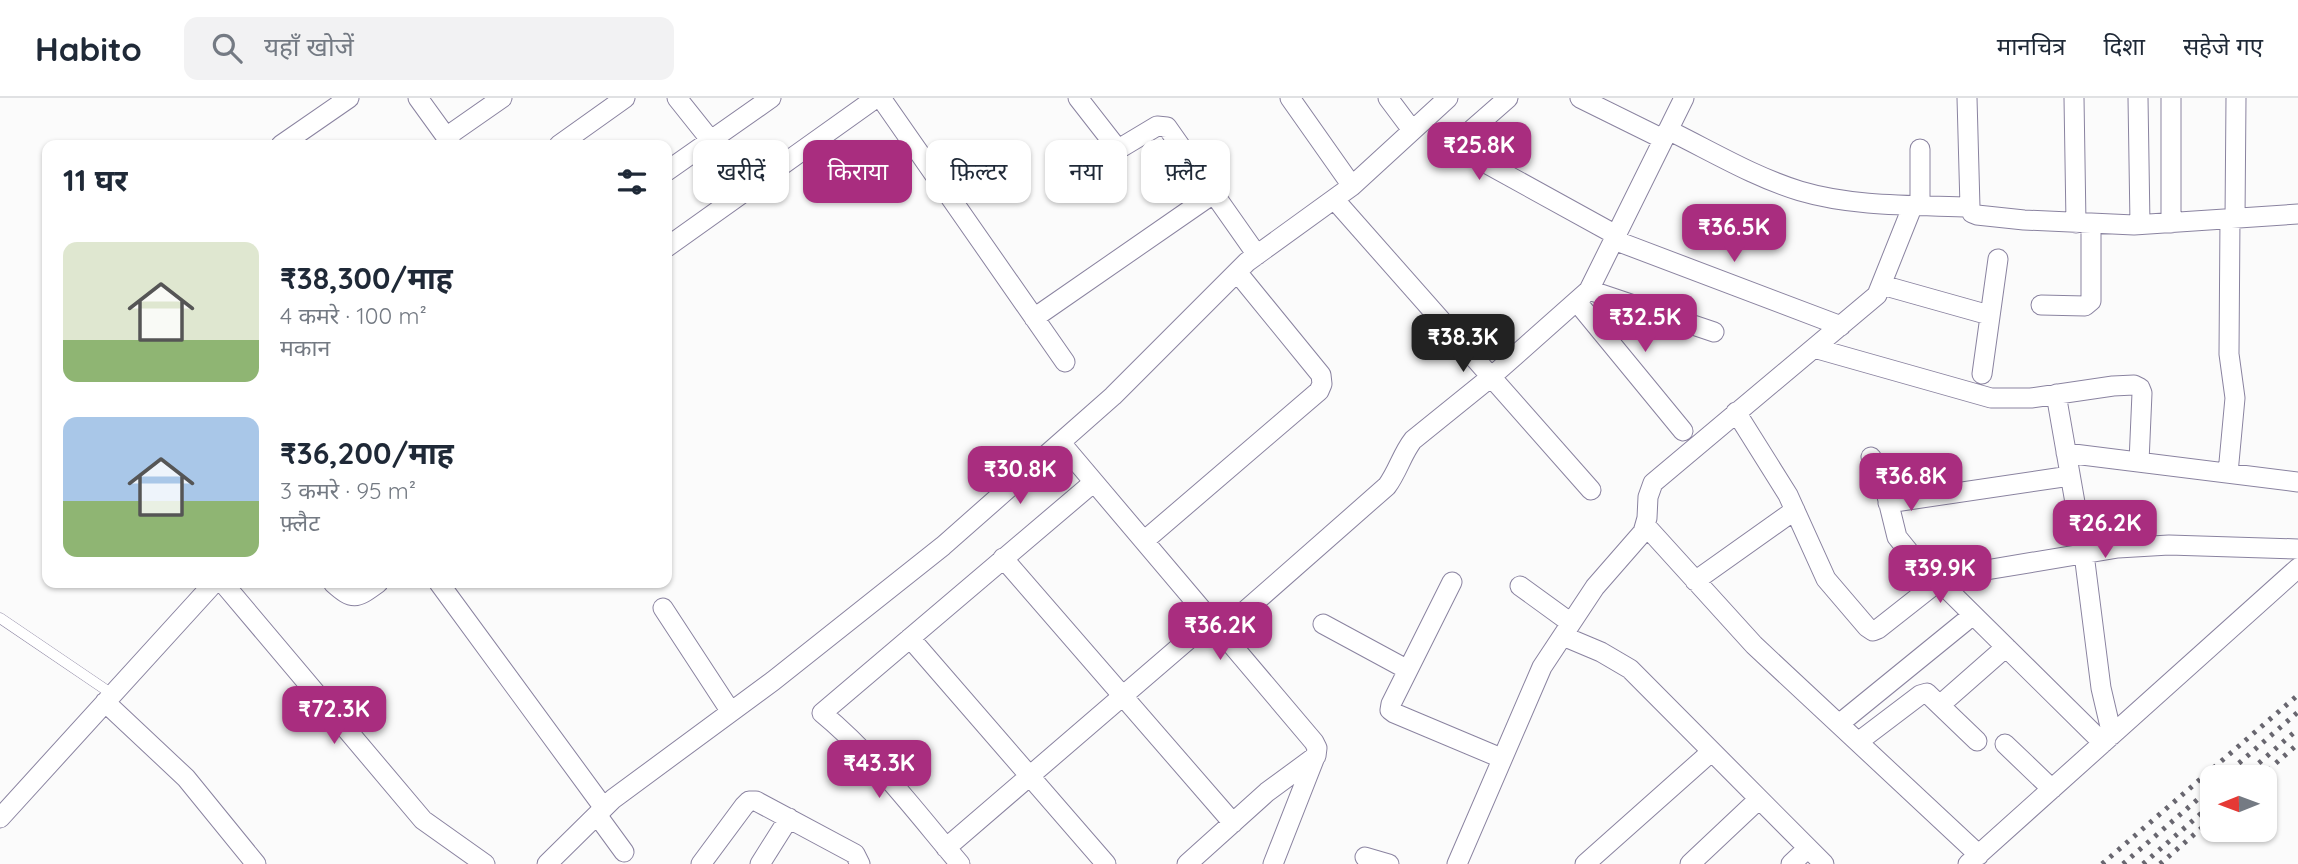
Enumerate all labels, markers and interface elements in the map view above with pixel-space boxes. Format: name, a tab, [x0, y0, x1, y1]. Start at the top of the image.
search box	[184, 17, 674, 80]
text: Habito	[35, 28, 142, 69]
icon: search	[208, 29, 246, 67]
text: यहाँ खोजें	[264, 30, 354, 63]
text: मानचित्र	[1997, 31, 2065, 61]
text: दिशा	[2103, 31, 2145, 61]
text: सहेजे गए	[2183, 31, 2263, 61]
pin: ₹25.8K	[1422, 122, 1536, 182]
text: ₹25.8K	[1443, 130, 1515, 159]
chip: खरीदें	[693, 140, 789, 203]
chip: किराया	[803, 140, 912, 203]
chip: फ़िल्टर	[926, 140, 1031, 203]
chip: नया	[1045, 140, 1127, 203]
chip: फ़्लैट	[1141, 140, 1230, 203]
text: 11 घर	[63, 161, 127, 199]
icon: filters	[613, 163, 651, 201]
pin: ₹36.5K	[1677, 204, 1791, 264]
text: ₹36.5K	[1698, 212, 1770, 241]
text: ₹38,300/माह	[280, 259, 453, 297]
icon: home	[119, 270, 203, 354]
pin: ₹32.5K	[1588, 294, 1702, 354]
text: 4 कमरे · 100 m²	[280, 301, 427, 330]
text: ₹32.5K	[1609, 302, 1681, 331]
pin: ₹38.3K	[1406, 314, 1520, 374]
text: ₹38.3K	[1428, 322, 1498, 351]
text: मकान	[280, 333, 330, 362]
text: ₹36,200/माह	[280, 434, 454, 472]
icon: home	[119, 445, 203, 529]
pin: ₹30.8K	[963, 446, 1077, 506]
text: ₹30.8K	[984, 454, 1056, 483]
pin: ₹36.8K	[1854, 454, 1968, 513]
text: ₹36.8K	[1875, 461, 1947, 490]
text: 3 कमरे · 95 m²	[280, 476, 416, 505]
pin: ₹26.2K	[2048, 500, 2162, 560]
text: फ़्लैट	[280, 508, 320, 537]
text: ₹26.2K	[2069, 508, 2141, 537]
pin: ₹39.9K	[1883, 546, 1997, 605]
text: ₹39.9K	[1904, 553, 1976, 582]
pin: ₹36.2K	[1163, 602, 1277, 662]
text: ₹36.2K	[1184, 610, 1256, 639]
pin: ₹72.3K	[277, 686, 391, 746]
text: ₹72.3K	[298, 694, 370, 723]
pin: ₹43.3K	[822, 740, 936, 800]
text: ₹43.3K	[843, 748, 915, 777]
north arrow	[2200, 765, 2277, 842]
map controls	[2200, 765, 2277, 842]

